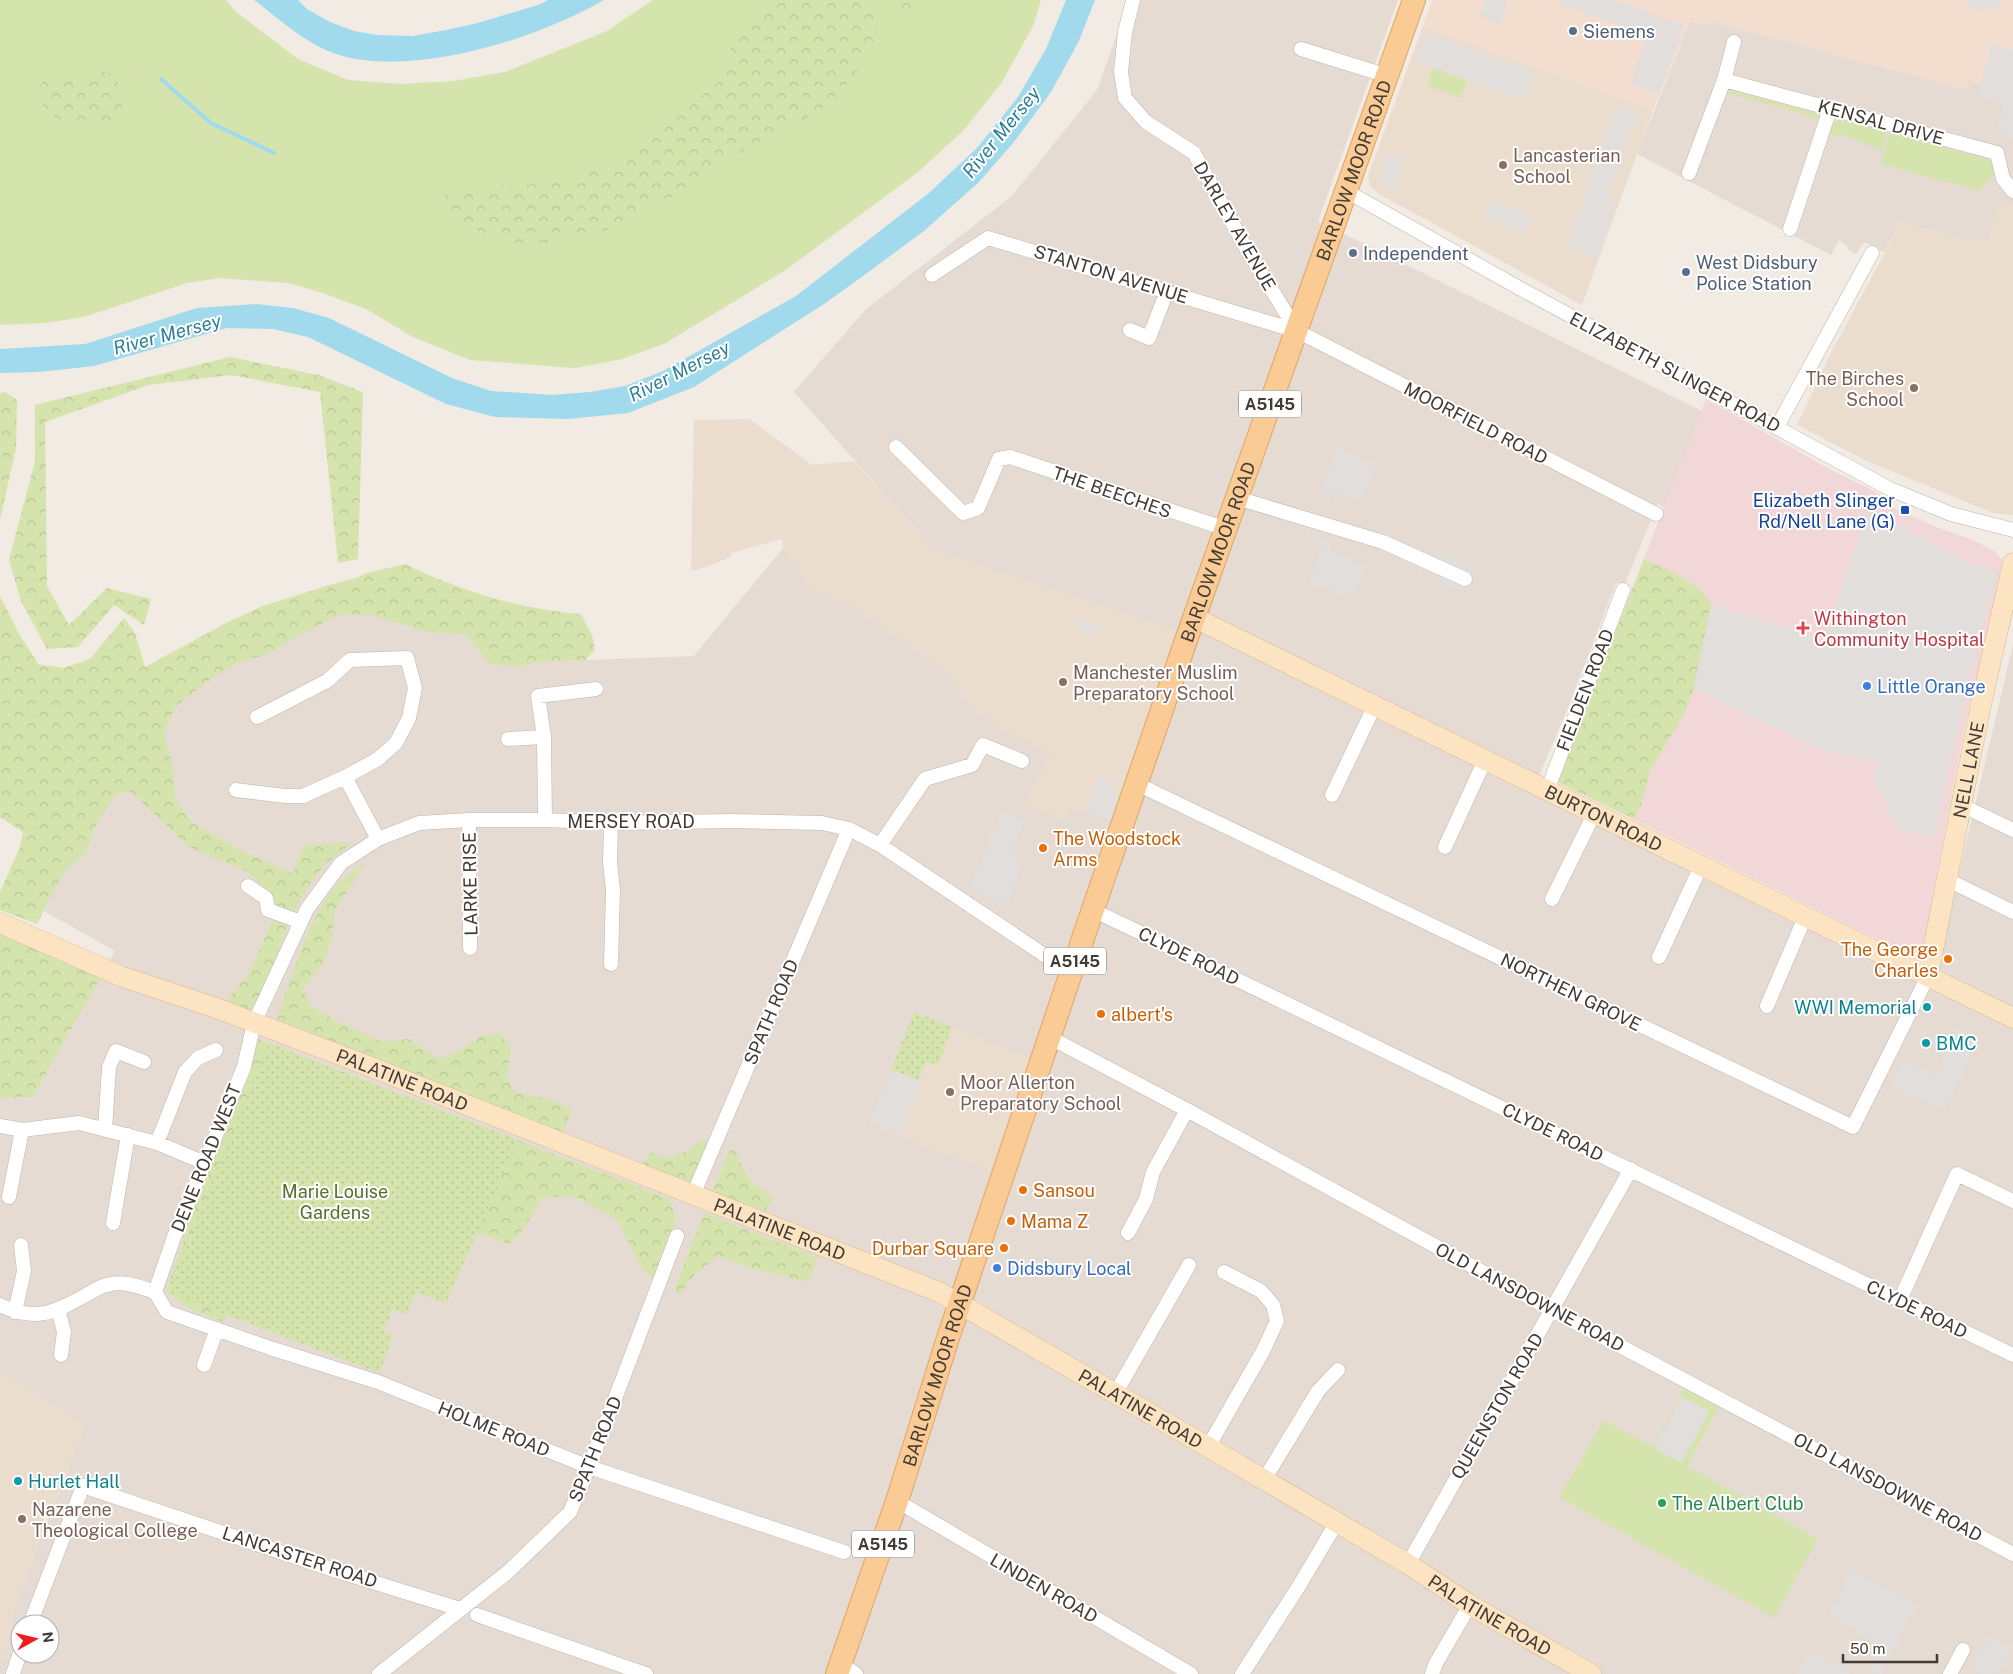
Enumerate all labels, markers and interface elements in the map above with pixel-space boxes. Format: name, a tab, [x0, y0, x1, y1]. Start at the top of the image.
place label: Siemens	[1583, 21, 1655, 42]
marker: Siemens	[1567, 25, 1579, 37]
street label: BARLOW MOOR ROAD	[1312, 77, 1395, 263]
water label: River Mersey	[958, 82, 1045, 182]
street label: KENSAL DRIVE	[1816, 95, 1946, 149]
place label: Lancasterian School	[1513, 145, 1621, 187]
street label: DARLEY AVENUE	[1190, 158, 1280, 294]
marker: Lancasterian School	[1497, 159, 1509, 171]
street label: STANTON AVENUE	[1031, 241, 1191, 307]
place label: Independent	[1363, 243, 1469, 264]
marker: Independent	[1347, 247, 1359, 259]
place label: West Didsbury Police Station	[1696, 252, 1818, 294]
marker: West Didsbury Police Station	[1680, 266, 1692, 278]
street label: ELIZABETH SLINGER ROAD	[1566, 307, 1784, 437]
water label: River Mersey	[111, 309, 224, 359]
water label: River Mersey	[625, 336, 734, 406]
place label: The Birches School	[1806, 368, 1904, 410]
street label: MOORFIELD ROAD	[1401, 378, 1551, 468]
marker: The Birches School	[1908, 382, 1920, 394]
road number: A5145	[1239, 390, 1301, 418]
street label: BARLOW MOOR ROAD	[1176, 459, 1259, 645]
street label: THE BEECHES	[1050, 462, 1174, 522]
place label: Elizabeth Slinger Rd/Nell Lane (G)	[1753, 490, 1895, 532]
marker: Elizabeth Slinger Rd/Nell Lane (G)	[1899, 504, 1911, 516]
place label: Withington Community Hospital	[1814, 608, 1984, 650]
marker: Withington Community Hospital	[1796, 621, 1810, 635]
street label: FIELDEN ROAD	[1552, 626, 1618, 754]
place label: Manchester Muslim Preparatory School	[1073, 662, 1238, 704]
marker: Manchester Muslim Preparatory School	[1057, 676, 1069, 688]
place label: Little Orange	[1877, 676, 1986, 697]
marker: Little Orange	[1861, 680, 1873, 692]
street label: NELL LANE	[1948, 720, 1988, 820]
street label: BURTON ROAD	[1542, 780, 1666, 855]
street label: MERSEY ROAD	[567, 811, 695, 832]
place label: The Woodstock Arms	[1053, 828, 1181, 870]
street label: LARKE RISE	[459, 832, 481, 936]
marker: The Woodstock Arms	[1037, 842, 1049, 854]
street label: CLYDE ROAD	[1135, 922, 1243, 990]
place label: The George Charles	[1841, 939, 1938, 981]
road number: A5145	[1044, 948, 1106, 974]
street label: NORTHEN GROVE	[1497, 949, 1645, 1035]
marker: The George Charles	[1942, 953, 1954, 965]
street label: SPATH ROAD	[739, 956, 803, 1068]
place label: WWI Memorial	[1794, 997, 1917, 1018]
marker: WWI Memorial	[1921, 1001, 1933, 1013]
place label: albert's	[1111, 1004, 1173, 1025]
marker: albert's	[1095, 1008, 1107, 1020]
place label: BMC	[1936, 1033, 1977, 1054]
marker: BMC	[1920, 1037, 1932, 1049]
street label: PALATINE ROAD	[334, 1044, 471, 1115]
place label: Moor Allerton Preparatory School	[960, 1072, 1121, 1114]
street label: DENE ROAD WEST	[167, 1081, 245, 1235]
marker: Moor Allerton Preparatory School	[944, 1086, 956, 1098]
street label: CLYDE ROAD	[1499, 1098, 1607, 1166]
place label: Sansou	[1033, 1180, 1095, 1201]
park label: Marie Louise Gardens	[282, 1181, 388, 1223]
marker: Sansou	[1017, 1184, 1029, 1196]
street label: PALATINE ROAD	[711, 1193, 849, 1264]
place label: Mama Z	[1021, 1211, 1088, 1232]
marker: Mama Z	[1005, 1215, 1017, 1227]
place label: Durbar Square	[872, 1238, 994, 1259]
street label: OLD LANSDOWNE ROAD	[1432, 1238, 1628, 1356]
marker: Durbar Square	[998, 1242, 1010, 1254]
place label: Didsbury Local	[1007, 1258, 1132, 1279]
marker: Didsbury Local	[991, 1262, 1003, 1274]
street label: CLYDE ROAD	[1863, 1275, 1971, 1343]
street label: BARLOW MOOR ROAD	[898, 1281, 976, 1469]
street label: QUEENSTON ROAD	[1447, 1329, 1547, 1483]
street label: PALATINE ROAD	[1075, 1364, 1207, 1452]
street label: SPATH ROAD	[564, 1393, 626, 1505]
street label: HOLME ROAD	[435, 1397, 553, 1461]
street label: OLD LANSDOWNE ROAD	[1790, 1428, 1986, 1546]
place label: Hurlet Hall	[28, 1471, 120, 1492]
marker: Hurlet Hall	[12, 1475, 24, 1487]
place label: The Albert Club	[1672, 1493, 1804, 1514]
marker: The Albert Club	[1656, 1497, 1668, 1509]
place label: Nazarene Theological College	[32, 1499, 198, 1541]
marker: Nazarene Theological College	[16, 1513, 28, 1525]
street label: LANCASTER ROAD	[220, 1522, 380, 1592]
road number: A5145	[852, 1530, 914, 1558]
street label: LINDEN ROAD	[987, 1549, 1101, 1627]
street label: PALATINE ROAD	[1425, 1570, 1555, 1660]
north arrow	[10, 1614, 60, 1664]
text: N	[39, 1631, 57, 1644]
scale bar	[1843, 1632, 1937, 1664]
text: 50 m	[1850, 1640, 1885, 1657]

